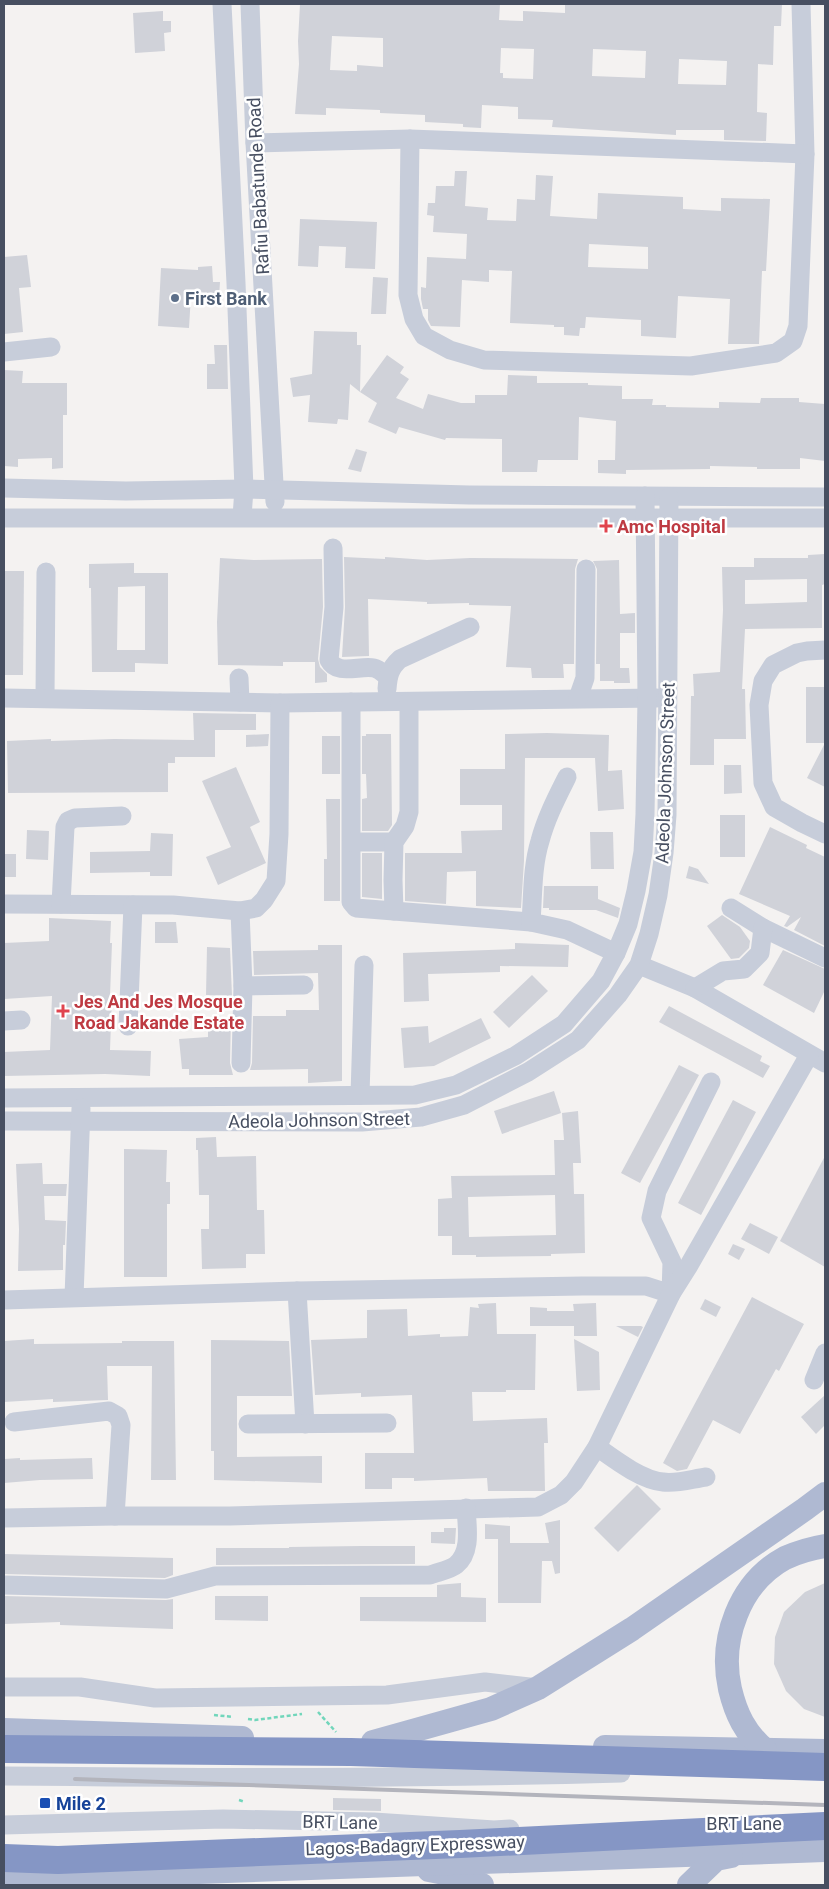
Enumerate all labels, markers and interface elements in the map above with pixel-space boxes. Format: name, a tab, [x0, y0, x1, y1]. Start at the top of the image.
street label: Rafiu Babatunde Road	[243, 97, 273, 275]
place label: First Bank	[185, 288, 267, 309]
marker: First Bank	[169, 292, 181, 304]
place label: Amc Hospital	[617, 516, 726, 537]
marker: Amc Hospital	[599, 519, 613, 533]
street label: Adeola Johnson Street	[651, 682, 679, 864]
place label: Jes And Jes Mosque Road Jakande Estate	[74, 991, 244, 1033]
marker: Jes And Jes Mosque Road Jakande Estate	[56, 1004, 70, 1018]
street label: Adeola Johnson Street	[228, 1108, 410, 1132]
place label: Mile 2	[56, 1793, 106, 1814]
marker: Mile 2	[38, 1796, 52, 1810]
street label: BRT Lane	[302, 1811, 378, 1833]
street label: BRT Lane	[706, 1813, 782, 1834]
street label: Lagos-Badagry Expressway	[305, 1831, 526, 1859]

